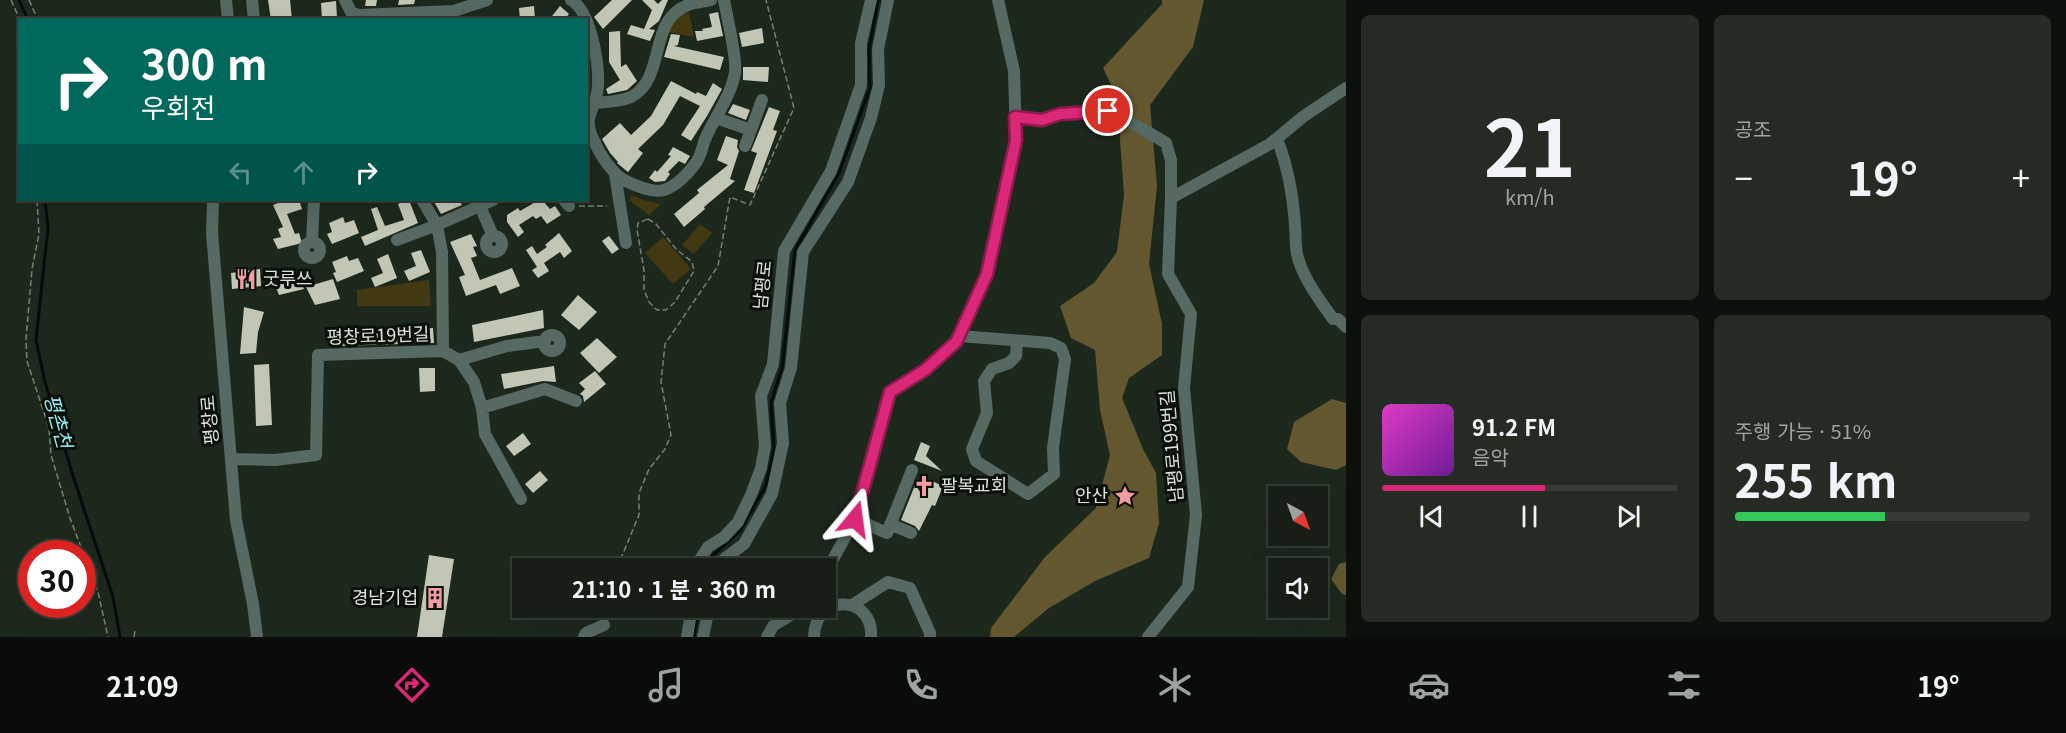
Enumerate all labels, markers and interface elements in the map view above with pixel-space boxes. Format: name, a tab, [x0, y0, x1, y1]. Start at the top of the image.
text: 300 m	[141, 31, 268, 92]
icon: right	[42, 42, 120, 120]
pin	[1082, 85, 1133, 136]
text: 우회전	[141, 87, 216, 126]
text: 21	[1484, 87, 1576, 199]
icon: arrive	[1091, 94, 1124, 127]
text: 공조	[1735, 114, 1771, 143]
text: 19°	[1847, 144, 1918, 209]
text: −	[1735, 153, 1753, 201]
text: +	[2012, 153, 2030, 201]
icon: left	[224, 156, 257, 189]
icon: ahead	[287, 156, 320, 189]
icon: right	[350, 156, 383, 189]
text: km/h	[1505, 182, 1555, 211]
street label: 남평로	[745, 259, 777, 311]
place label: 굿루쓰	[263, 264, 313, 290]
restaurant icon: 굿루쓰	[234, 267, 258, 291]
street label: 평창로19번길	[326, 319, 430, 349]
street label: 남평로199번길	[1152, 389, 1188, 503]
water label: 평촌천	[38, 390, 81, 454]
street label: 평창로	[193, 394, 223, 446]
text: 91.2 FM	[1472, 410, 1556, 442]
text: 주행 가능 · 51%	[1735, 416, 1871, 445]
text: 음악	[1472, 442, 1509, 471]
text: 255 km	[1735, 446, 1897, 511]
place label: 팔복교회	[941, 471, 1007, 497]
church icon: 팔복교회	[912, 474, 936, 498]
place label: 안산	[1075, 481, 1108, 507]
place icon: 안산	[1113, 484, 1137, 508]
north arrow	[1268, 486, 1328, 546]
map controls	[1268, 486, 1328, 618]
position arrow	[823, 487, 887, 551]
icon: previous	[1415, 500, 1448, 533]
icon: pause	[1513, 500, 1546, 533]
icon: next	[1612, 500, 1645, 533]
speed limit sign: 30	[18, 540, 96, 618]
button: sound	[1268, 558, 1328, 618]
text: 21:10 · 1 분 · 360 m	[572, 572, 776, 604]
place label: 경남기업	[352, 583, 418, 609]
building icon: 경남기업	[423, 586, 447, 610]
icon: directions	[391, 664, 433, 706]
icon: music	[645, 664, 687, 706]
icon: phone	[900, 664, 942, 706]
icon: climate	[1154, 664, 1196, 706]
icon: car	[1408, 664, 1450, 706]
icon: filters	[1663, 664, 1705, 706]
text: 21:09	[106, 666, 179, 705]
text: 19°	[1917, 666, 1960, 705]

